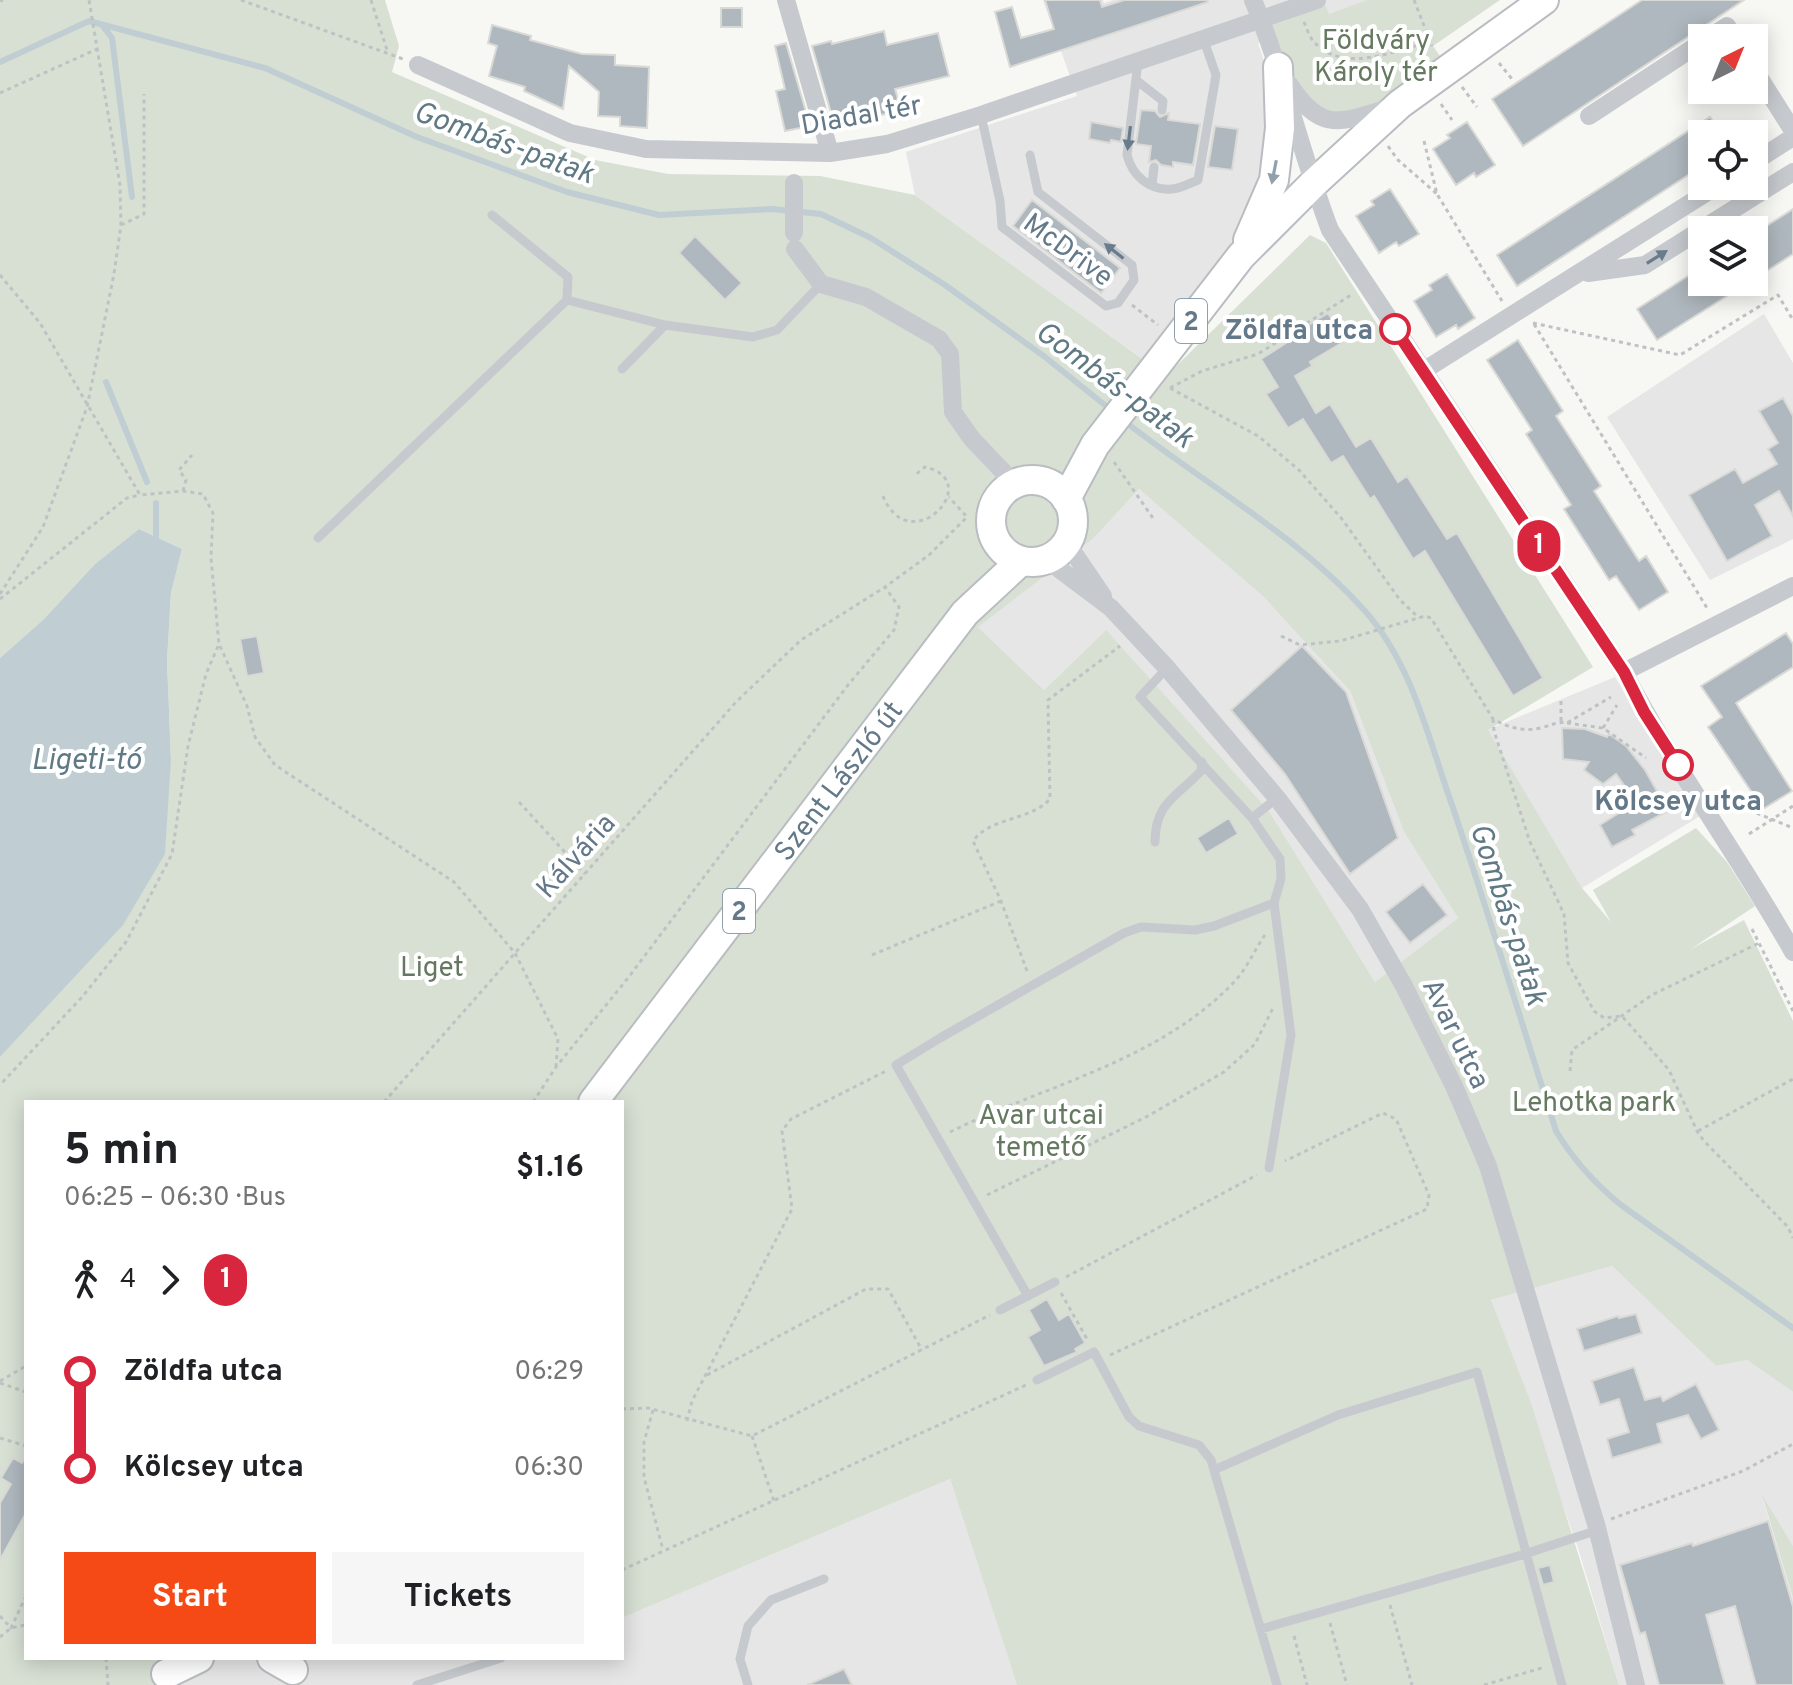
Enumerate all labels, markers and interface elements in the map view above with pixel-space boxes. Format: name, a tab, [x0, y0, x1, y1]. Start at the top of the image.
park label: Földváry Károly tér	[1314, 24, 1438, 92]
north arrow	[1688, 24, 1768, 104]
map controls	[1688, 24, 1768, 296]
street label: Diadal tér	[798, 89, 925, 145]
water label: Gombás-patak	[408, 95, 599, 194]
button: locate	[1688, 120, 1768, 200]
one-way arrow	[1122, 126, 1135, 151]
one-way arrow	[1268, 160, 1280, 185]
street label: McDrive	[1015, 207, 1119, 296]
button: layers	[1688, 216, 1768, 296]
one-way arrow	[1104, 243, 1125, 259]
one-way arrow	[1646, 251, 1668, 265]
road number: 2	[1175, 299, 1207, 343]
water label: Gombás-patak	[1027, 314, 1201, 458]
place label: Zöldfa utca	[1225, 314, 1373, 350]
marker: Zöldfa utca	[1380, 314, 1410, 344]
line badge: 1	[1513, 520, 1565, 572]
text: 1	[1533, 528, 1545, 564]
street label: Szent László út	[768, 695, 912, 870]
water label: Ligeti-tó	[31, 743, 143, 780]
marker: Kölcsey utca	[1663, 750, 1693, 780]
place label: Kölcsey utca	[1594, 785, 1762, 821]
street label: Kálvária	[530, 807, 625, 907]
water label: Gombás-patak	[1460, 819, 1554, 1011]
road number: 2	[723, 889, 755, 933]
park label: Liget	[400, 951, 464, 987]
street label: Avar utca	[1412, 973, 1496, 1095]
park label: Lehotka park	[1512, 1086, 1676, 1122]
park label: Avar utcai temető	[978, 1099, 1104, 1167]
text: 5 min	[64, 1124, 179, 1180]
text: $1.16	[516, 1150, 584, 1187]
text: 06:25 – 06:30 · Bus	[64, 1182, 286, 1215]
icon: walk	[64, 1258, 108, 1302]
icon: forward	[148, 1258, 192, 1302]
text: 1	[220, 1262, 231, 1298]
text: 4	[120, 1264, 136, 1297]
text: Zöldfa utca	[124, 1354, 283, 1391]
text: 06:29	[515, 1356, 584, 1389]
text: Kölcsey utca	[124, 1450, 304, 1487]
text: 06:30	[514, 1452, 584, 1485]
button: Start	[64, 1552, 316, 1644]
button: Tickets	[332, 1552, 584, 1644]

